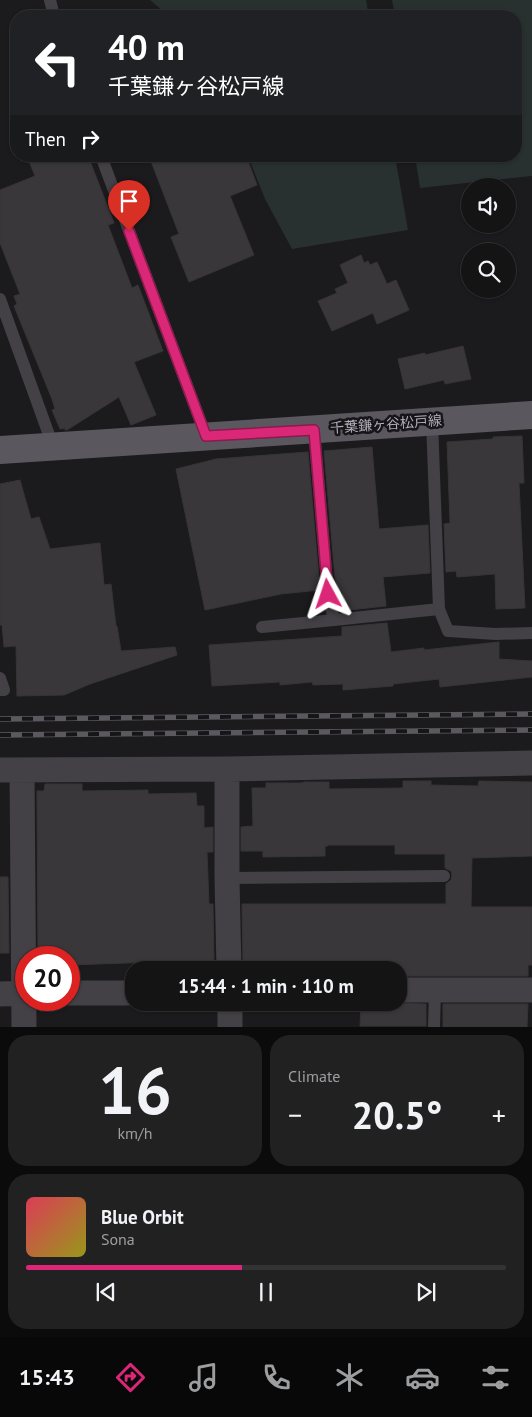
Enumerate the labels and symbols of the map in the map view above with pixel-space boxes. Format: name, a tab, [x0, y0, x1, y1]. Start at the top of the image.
pin	[108, 180, 150, 231]
street label: 千葉鎌ヶ谷松戸線	[330, 411, 442, 437]
position arrow	[301, 567, 353, 619]
speed limit sign: 20	[15, 946, 80, 1011]

